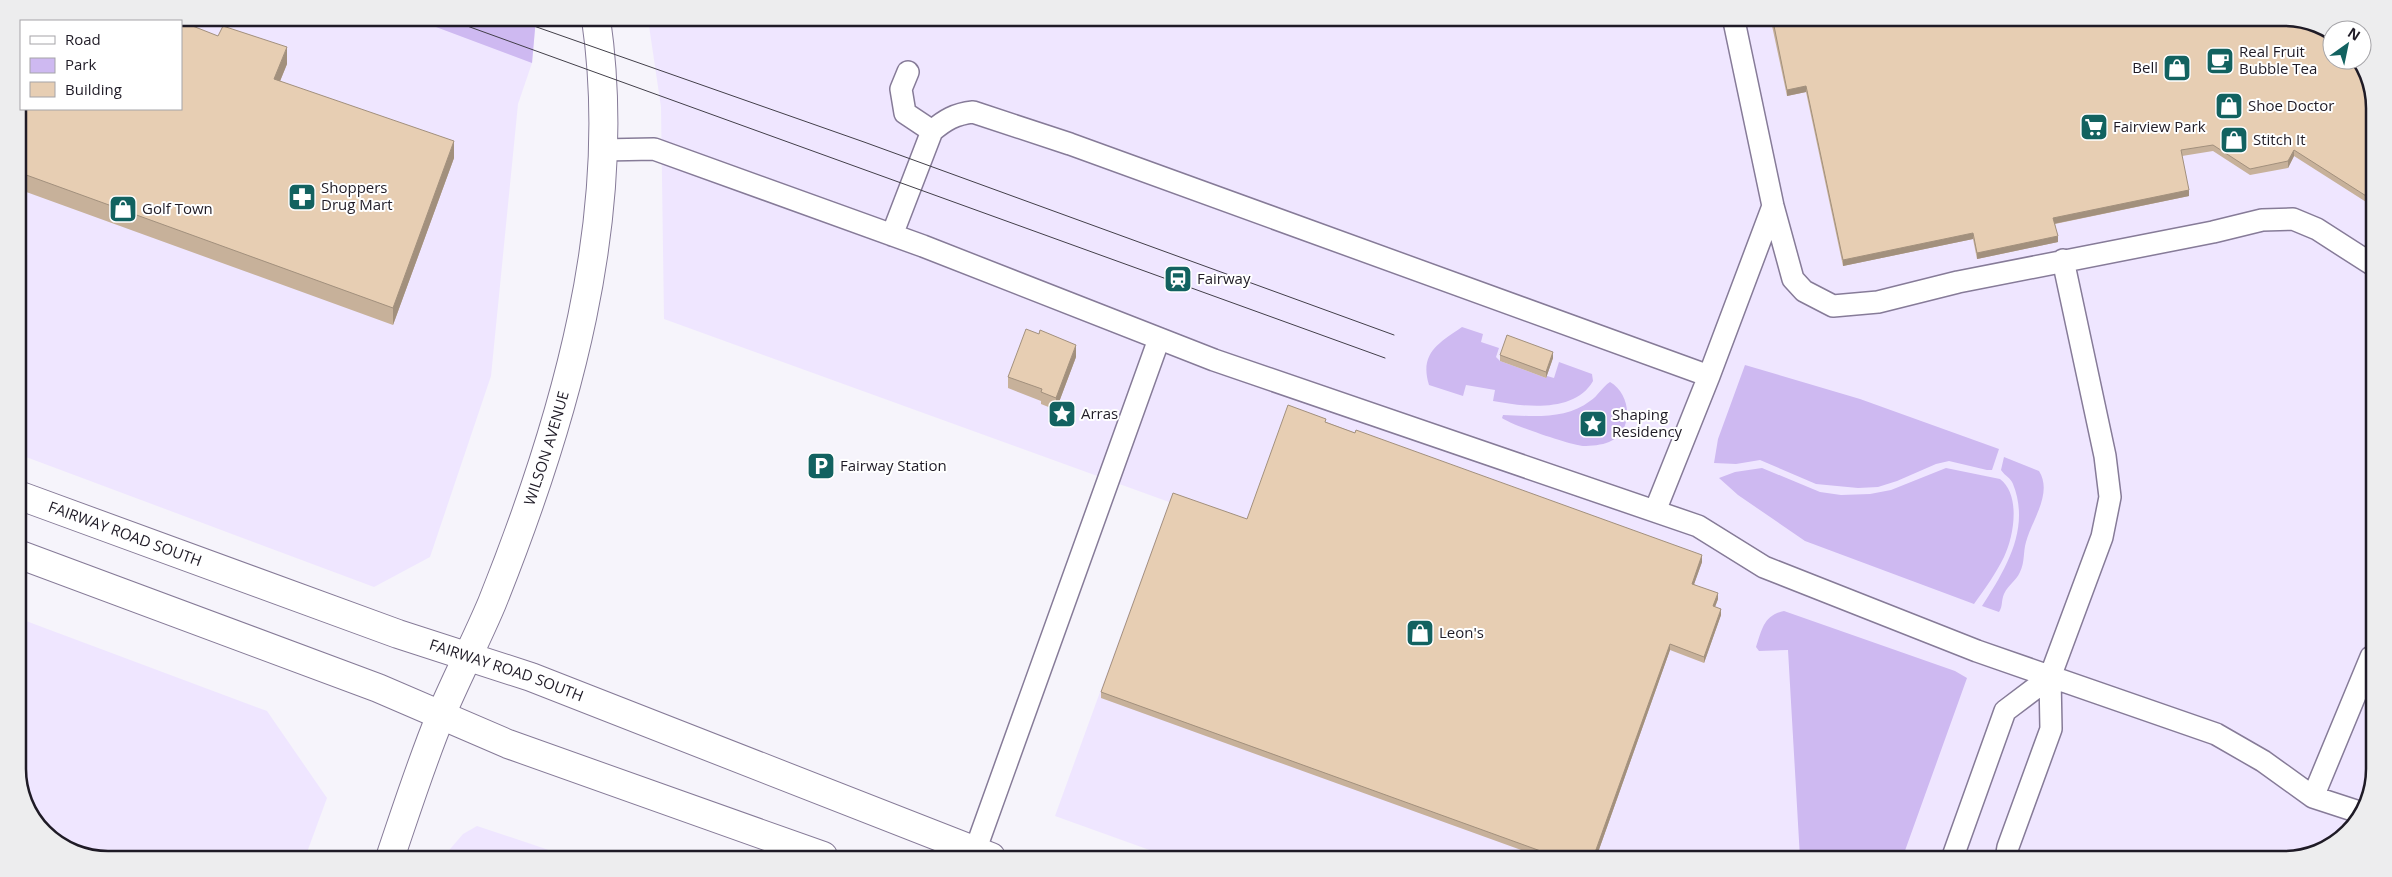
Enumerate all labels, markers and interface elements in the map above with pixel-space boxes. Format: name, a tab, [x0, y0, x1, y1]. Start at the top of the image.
legend	[20, 20, 182, 110]
north arrow	[2322, 20, 2372, 70]
text: N	[2344, 23, 2364, 45]
text: Road	[65, 29, 101, 49]
place label: Real Fruit Bubble Tea	[2239, 41, 2317, 78]
cafe icon: Real Fruit Bubble Tea	[2205, 46, 2235, 76]
shop icon: Bell	[2162, 53, 2192, 83]
text: Park	[65, 54, 96, 74]
place label: Bell	[2132, 57, 2158, 77]
text: Building	[65, 79, 122, 99]
shop icon: Shoe Doctor	[2214, 91, 2244, 121]
place label: Shoe Doctor	[2248, 95, 2334, 115]
supermarket icon: Fairview Park	[2079, 112, 2109, 142]
place label: Fairview Park	[2113, 116, 2206, 136]
shop icon: Stitch It	[2219, 125, 2249, 155]
place label: Stitch It	[2253, 129, 2306, 149]
place label: Shoppers Drug Mart	[321, 177, 393, 214]
pharmacy icon: Shoppers Drug Mart	[287, 182, 317, 212]
shop icon: Golf Town	[108, 194, 138, 224]
place label: Golf Town	[142, 198, 213, 218]
station icon: Fairway	[1163, 264, 1193, 294]
place label: Fairway	[1197, 268, 1251, 288]
street label: WILSON AVENUE	[519, 389, 573, 508]
place icon: Arras	[1047, 399, 1077, 429]
place label: Arras	[1081, 403, 1118, 423]
place label: Shaping Residency	[1612, 404, 1683, 441]
place icon: Shaping Residency	[1578, 409, 1608, 439]
parking icon: Fairway Station	[806, 451, 836, 481]
place label: Fairway Station	[840, 455, 947, 475]
street label: FAIRWAY ROAD SOUTH	[46, 496, 205, 570]
shop icon: Leon's	[1405, 618, 1435, 648]
place label: Leon's	[1439, 622, 1484, 642]
street label: FAIRWAY ROAD SOUTH	[427, 634, 587, 706]

